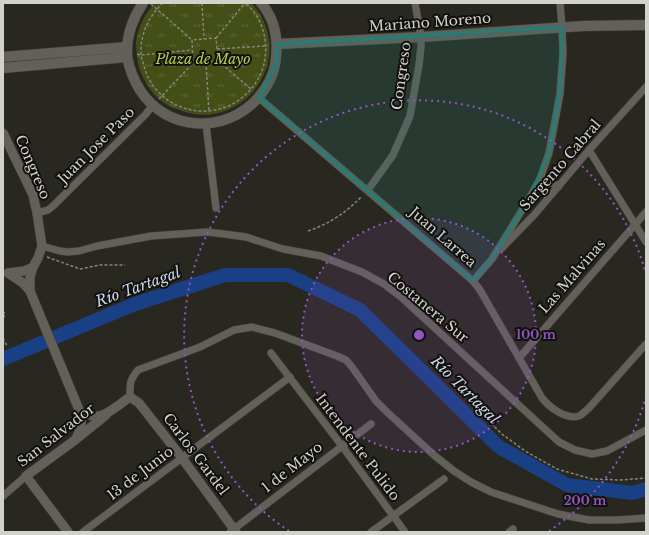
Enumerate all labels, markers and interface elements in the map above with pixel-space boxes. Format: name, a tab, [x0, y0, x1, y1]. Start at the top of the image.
street label: Mariano Moreno	[368, 9, 492, 35]
street label: Congreso	[387, 41, 415, 111]
park label: Plaza de Mayo	[154, 50, 251, 68]
street label: Juan Jose Paso	[52, 103, 138, 189]
street label: Sargento Cabral	[515, 115, 605, 214]
street label: Congreso	[11, 132, 55, 202]
street label: Juan Larrea	[404, 202, 480, 271]
street label: Las Malvinas	[535, 235, 609, 317]
water label: Río Tartagal	[92, 262, 183, 311]
street label: Costanera Sur	[384, 268, 473, 347]
text: 100 m	[516, 327, 557, 342]
centre of rings	[412, 328, 426, 342]
water label: Río Tartagal	[426, 351, 504, 428]
street label: Intendente Pulido	[312, 390, 404, 504]
street label: San Salvador	[14, 399, 98, 471]
street label: Carlos Gardel	[159, 409, 233, 499]
street label: 1 de Mayo	[258, 438, 326, 496]
street label: 13 de Junio	[103, 442, 177, 504]
text: 200 m	[564, 493, 607, 508]

